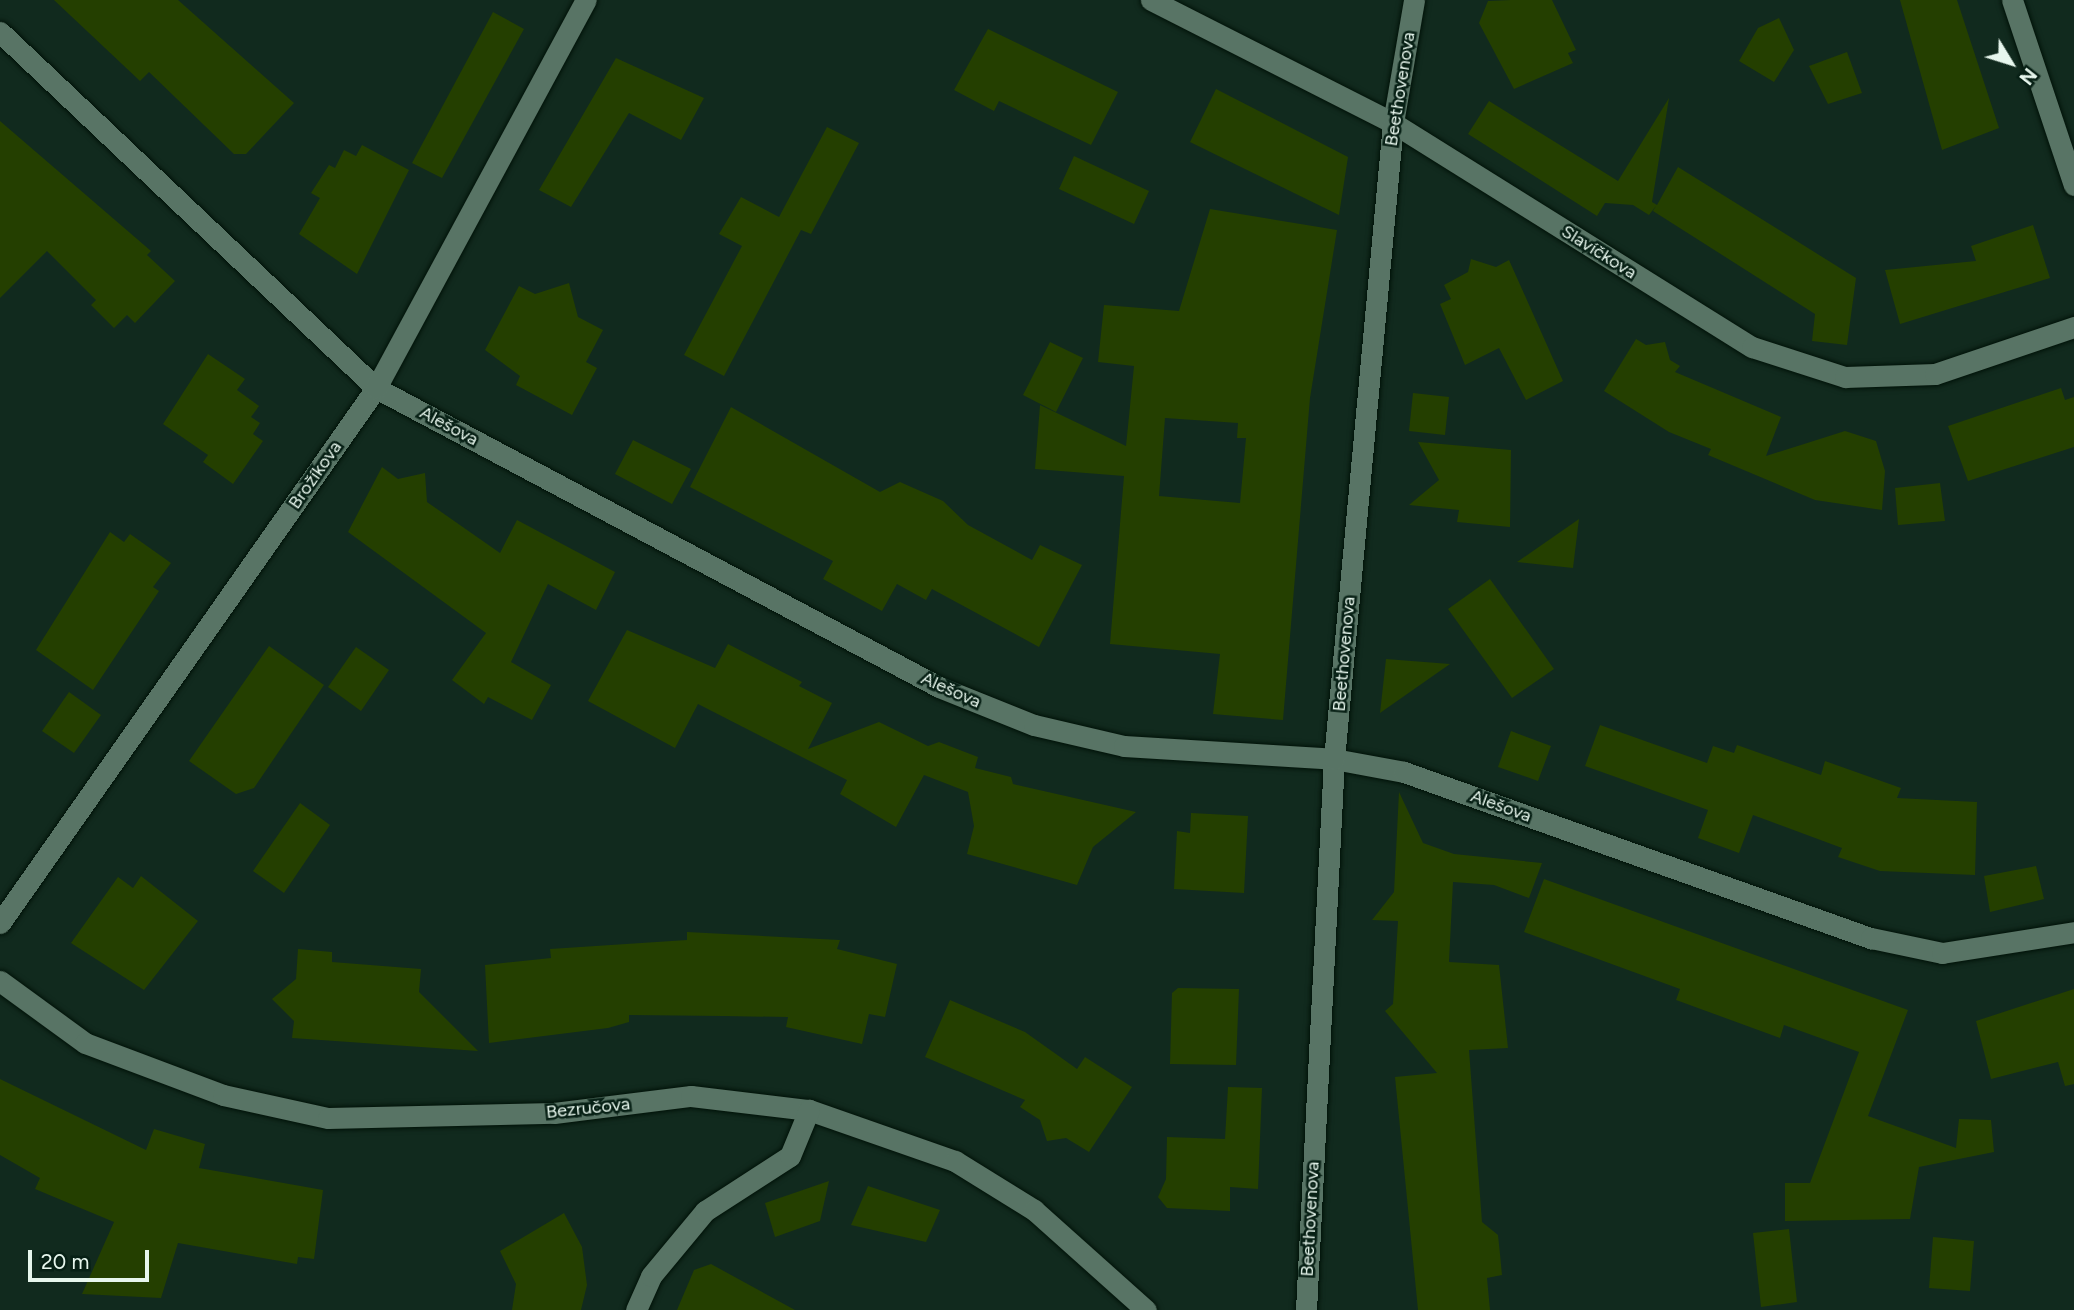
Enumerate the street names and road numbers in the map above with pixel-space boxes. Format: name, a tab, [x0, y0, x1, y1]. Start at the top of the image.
street label: Beethovenova	[1380, 30, 1420, 148]
street label: Slavíčkova	[1557, 220, 1641, 284]
street label: Alešova	[416, 402, 482, 450]
street label: Brožíkova	[284, 437, 346, 513]
street label: Beethovenova	[1328, 596, 1360, 712]
street label: Alešova	[918, 667, 984, 713]
street label: Alešova	[1468, 785, 1534, 827]
street label: Bezručova	[545, 1093, 631, 1123]
street label: Beethovenova	[1296, 1161, 1324, 1277]

